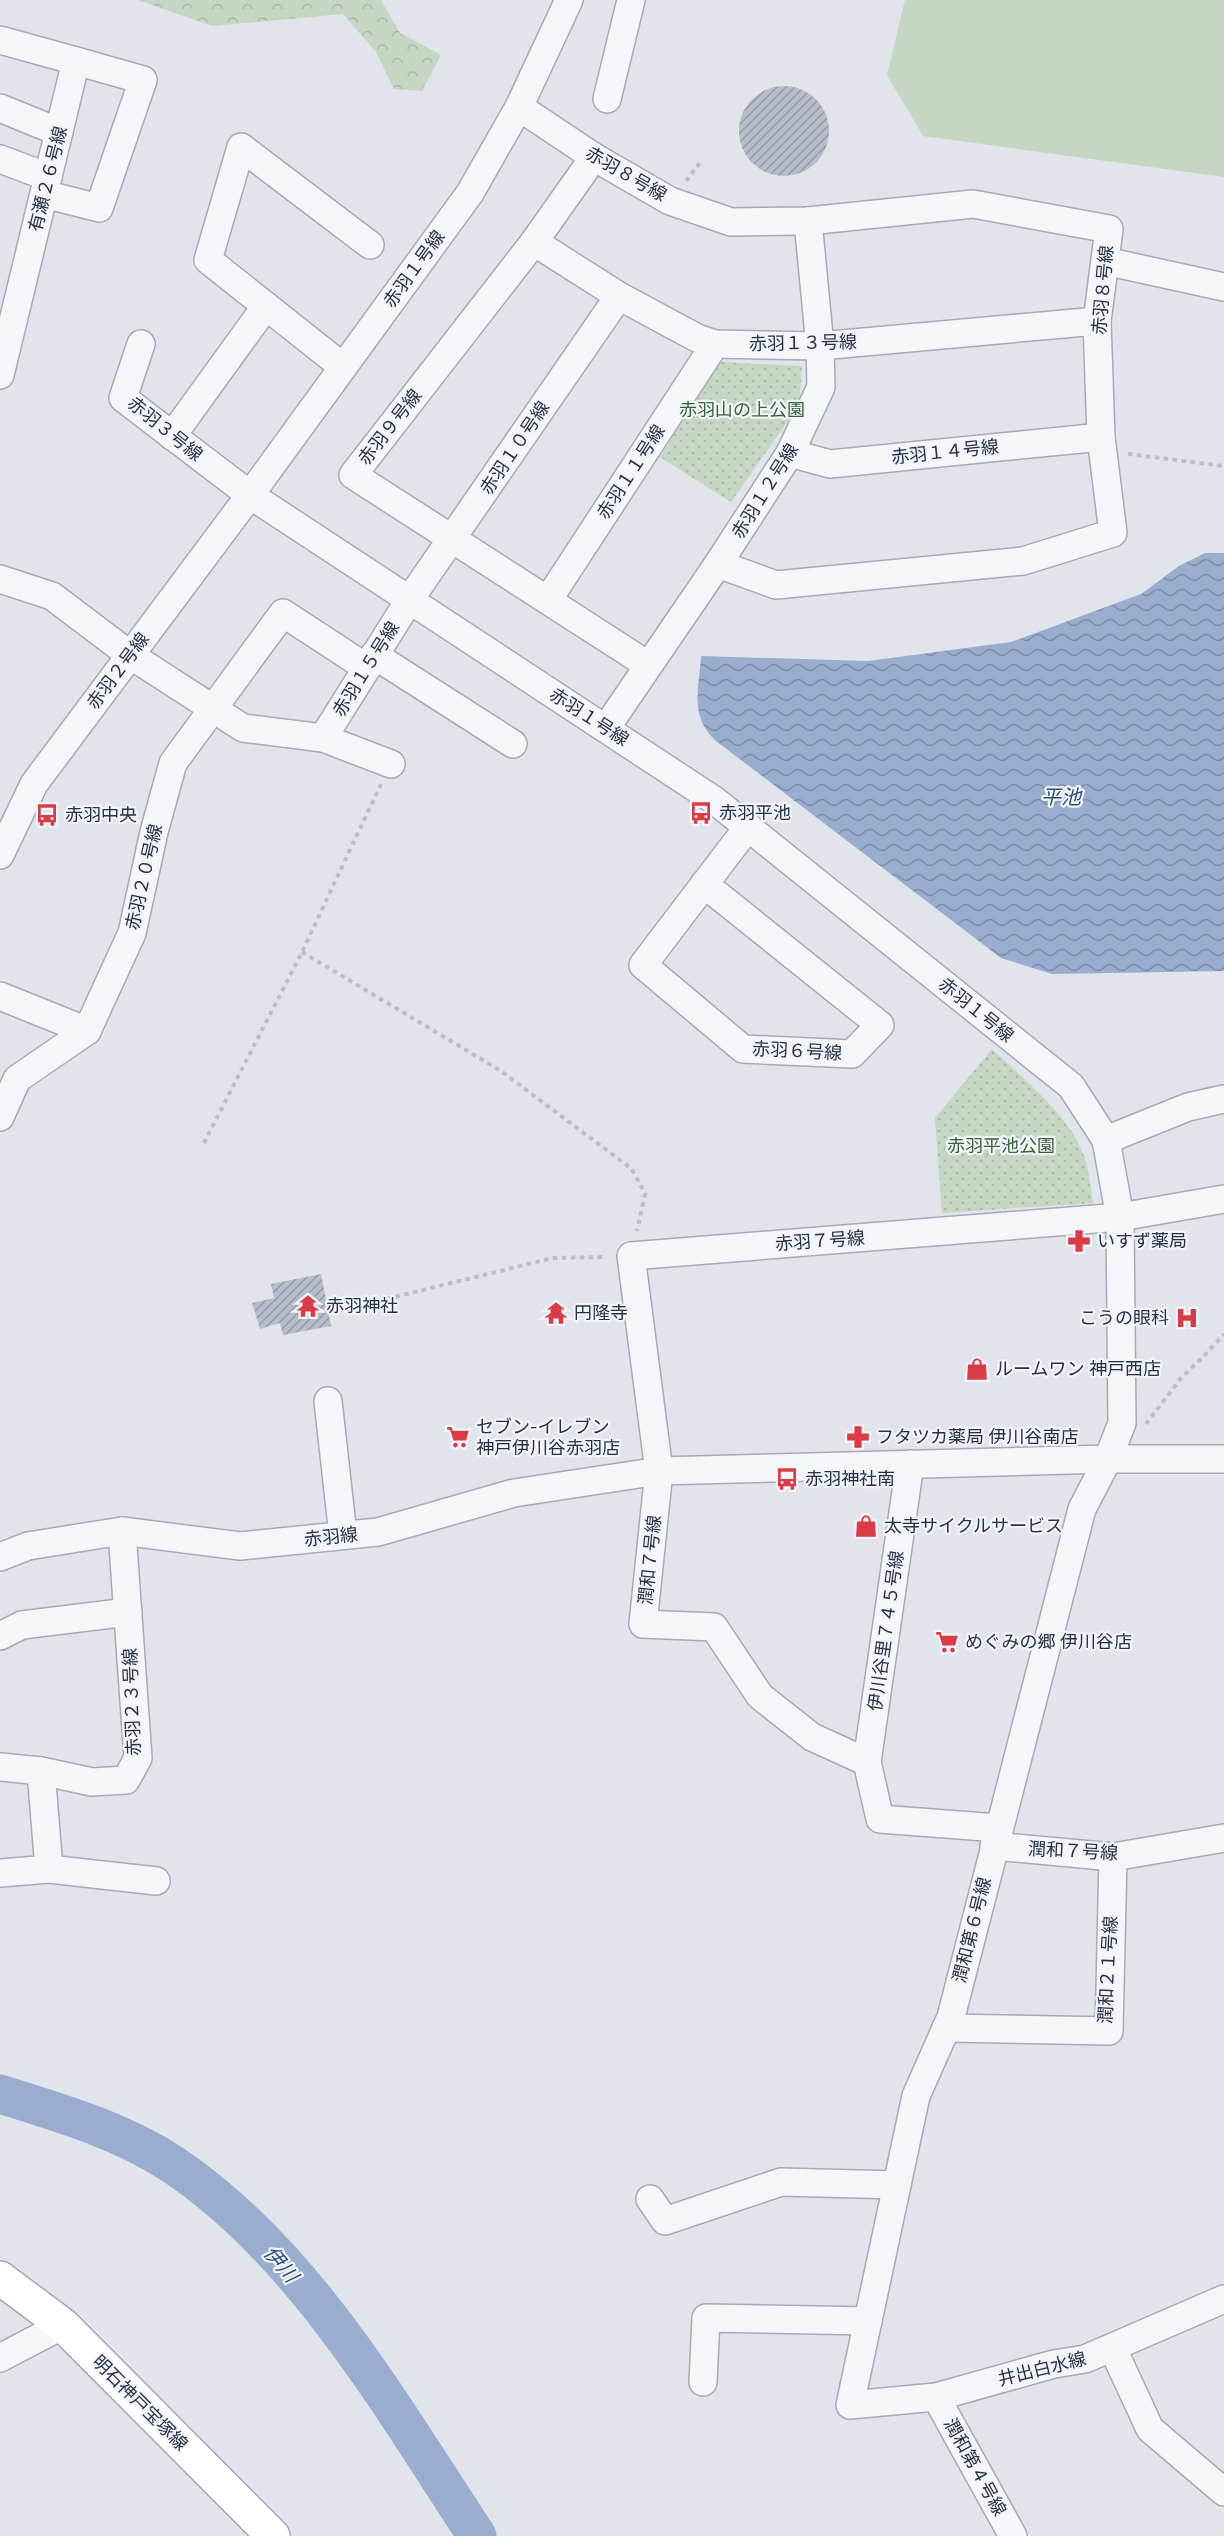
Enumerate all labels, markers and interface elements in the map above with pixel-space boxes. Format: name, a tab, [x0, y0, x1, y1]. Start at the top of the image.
street label: 有瀬２６号線	[24, 124, 72, 234]
street label: 赤羽８号線	[582, 142, 670, 206]
street label: 赤羽１号線	[379, 226, 449, 312]
street label: 赤羽８号線	[1088, 244, 1118, 336]
street label: 赤羽１３号線	[749, 331, 857, 355]
street label: 赤羽９号線	[354, 385, 426, 469]
street label: 赤羽３号線	[123, 392, 207, 466]
street label: 赤羽１０号線	[476, 397, 554, 499]
park label: 赤羽山の上公園	[679, 399, 805, 421]
street label: 赤羽１１号線	[592, 421, 670, 523]
street label: 赤羽１４号線	[890, 435, 1000, 469]
street label: 赤羽１２号線	[727, 439, 803, 543]
street label: 赤羽１５号線	[328, 617, 404, 721]
street label: 赤羽２号線	[82, 628, 154, 714]
street label: 赤羽１号線	[545, 683, 633, 751]
water label: 平池	[1041, 785, 1083, 809]
bus stop icon: 赤羽平池	[688, 800, 714, 826]
bus stop icon: 赤羽中央	[34, 802, 60, 828]
place label: 赤羽平池	[719, 802, 791, 824]
place label: 赤羽中央	[65, 804, 137, 826]
street label: 赤羽２０号線	[121, 822, 167, 932]
street label: 赤羽１号線	[934, 973, 1018, 1047]
street label: 赤羽６号線	[751, 1038, 843, 1064]
park label: 赤羽平池公園	[947, 1135, 1055, 1157]
street label: 赤羽７号線	[774, 1227, 866, 1255]
pharmacy icon: いすず薬局	[1066, 1228, 1092, 1254]
place label: いすず薬局	[1097, 1230, 1187, 1252]
temple icon: 赤羽神社	[295, 1293, 321, 1319]
place label: 赤羽神社	[326, 1295, 398, 1317]
temple icon: 円隆寺	[543, 1300, 569, 1326]
place label: 円隆寺	[574, 1302, 628, 1324]
hospital icon: こうの眼科	[1174, 1305, 1200, 1331]
place label: こうの眼科	[1079, 1307, 1169, 1329]
shop icon: ルームワン 神戸西店	[964, 1356, 990, 1382]
place label: ルームワン 神戸西店	[995, 1358, 1161, 1380]
place label: セブン-イレブン 神戸伊川谷赤羽店	[476, 1416, 620, 1459]
supermarket icon: セブン-イレブン 神戸伊川谷赤羽店	[445, 1424, 471, 1450]
pharmacy icon: フタツカ薬局 伊川谷南店	[845, 1424, 871, 1450]
place label: フタツカ薬局 伊川谷南店	[876, 1426, 1078, 1448]
bus stop icon: 赤羽神社南	[774, 1466, 800, 1492]
place label: 赤羽神社南	[805, 1468, 895, 1490]
shop icon: 太寺サイクルサービス	[853, 1513, 879, 1539]
street label: 潤和７号線	[634, 1514, 666, 1606]
place label: 太寺サイクルサービス	[884, 1515, 1063, 1537]
street label: 赤羽線	[303, 1523, 359, 1551]
street label: 伊川谷里７４５号線	[864, 1549, 908, 1713]
supermarket icon: めぐみの郷 伊川谷店	[934, 1629, 960, 1655]
place label: めぐみの郷 伊川谷店	[965, 1631, 1132, 1653]
street label: 赤羽２３号線	[119, 1648, 145, 1756]
street label: 潤和７号線	[1027, 1838, 1119, 1864]
street label: 潤和第６号線	[948, 1875, 996, 1985]
street label: 潤和２１号線	[1094, 1915, 1122, 2025]
water label: 伊川	[259, 2241, 304, 2289]
street label: 井出白水線	[996, 2347, 1088, 2391]
street label: 明石神戸宝塚線	[88, 2351, 192, 2455]
street label: 潤和第４号線	[939, 2414, 1011, 2520]

